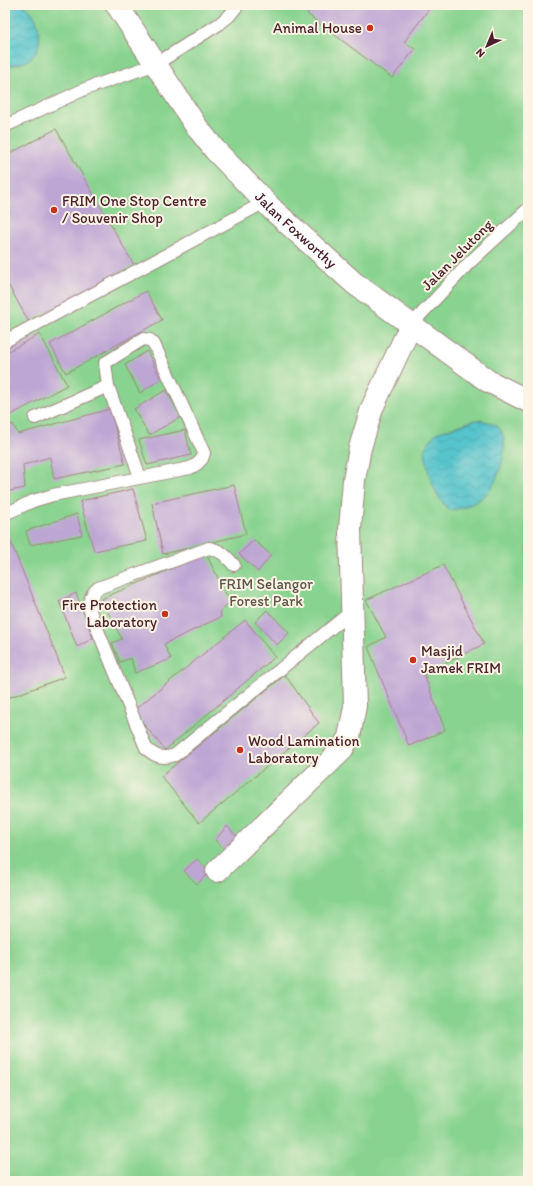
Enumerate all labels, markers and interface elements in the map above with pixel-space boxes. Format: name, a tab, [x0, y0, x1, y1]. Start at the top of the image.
place label: Animal House	[273, 19, 362, 37]
marker: Animal House	[365, 23, 375, 33]
north arrow	[467, 26, 507, 66]
text: N	[473, 46, 488, 60]
street label: Jalan Foxworthy	[251, 188, 341, 272]
place label: FRIM One Stop Centre / Souvenir Shop	[62, 192, 207, 227]
marker: FRIM One Stop Centre / Souvenir Shop	[49, 205, 59, 215]
street label: Jalan Jelutong	[418, 215, 497, 294]
park label: FRIM Selangor Forest Park	[219, 575, 313, 610]
place label: Fire Protection Laboratory	[62, 596, 157, 631]
marker: Fire Protection Laboratory	[160, 609, 170, 619]
place label: Masjid Jamek FRIM	[421, 642, 501, 677]
marker: Masjid Jamek FRIM	[408, 655, 418, 665]
place label: Wood Lamination Laboratory	[248, 732, 360, 767]
marker: Wood Lamination Laboratory	[235, 745, 245, 755]

